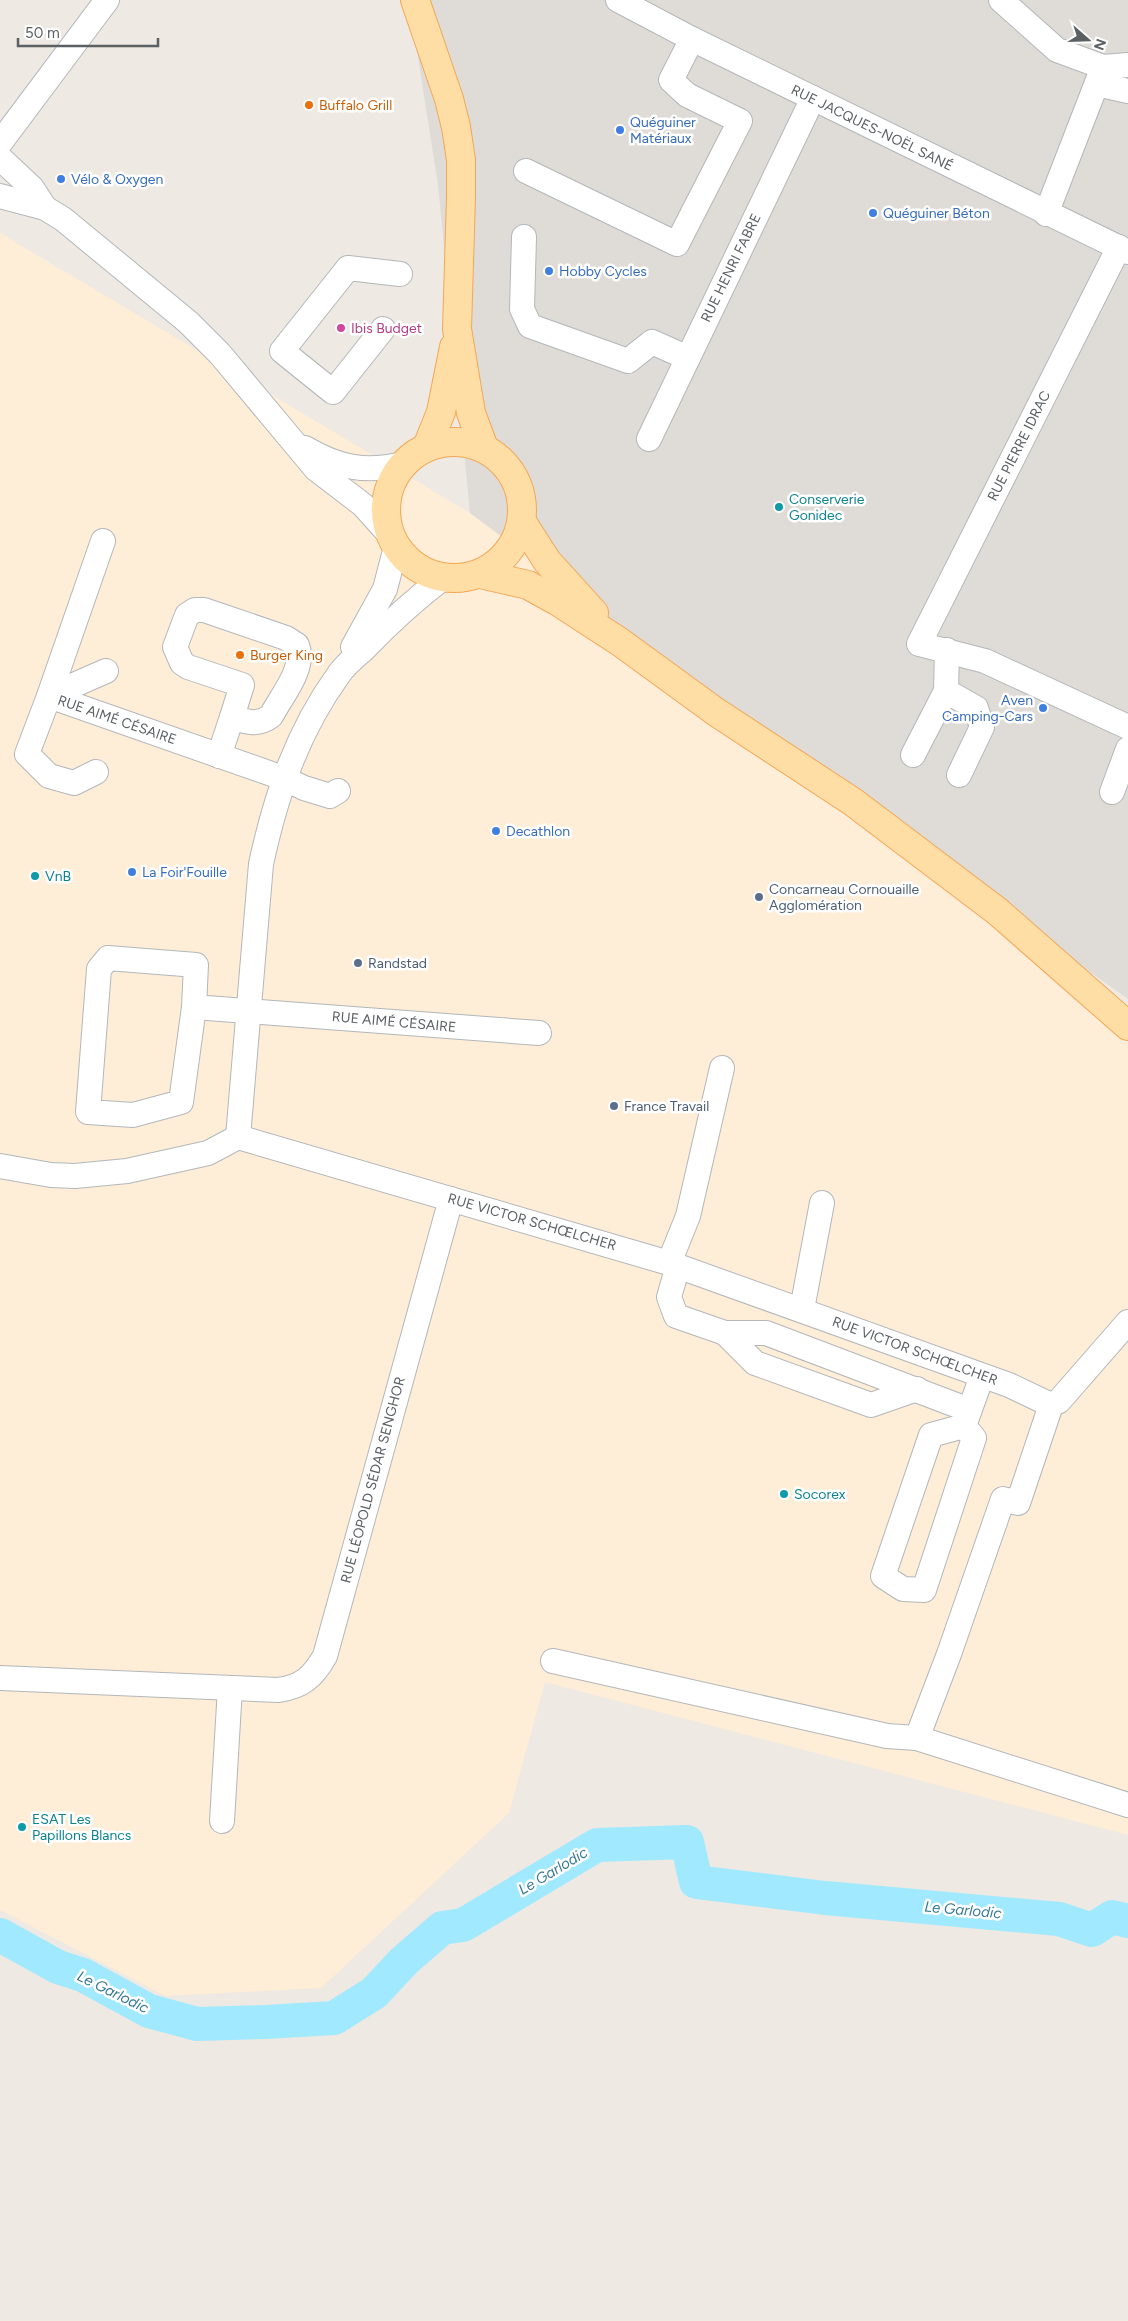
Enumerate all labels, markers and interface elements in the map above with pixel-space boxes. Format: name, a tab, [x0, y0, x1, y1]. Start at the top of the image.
scale bar	[18, 15, 158, 47]
north arrow	[1063, 15, 1113, 65]
text: 50 m	[25, 24, 60, 42]
text: N	[1090, 36, 1110, 52]
street label: RUE JACQUES-NOËL SANÉ	[788, 81, 956, 175]
place label: Buffalo Grill	[319, 97, 392, 114]
marker: Buffalo Grill	[303, 99, 315, 111]
place label: Quéguiner Matériaux	[630, 114, 696, 147]
marker: Quéguiner Matériaux	[614, 124, 626, 136]
place label: Vélo & Oxygen	[71, 171, 164, 188]
marker: Vélo & Oxygen	[55, 173, 67, 185]
place label: Quéguiner Béton	[883, 205, 990, 222]
marker: Quéguiner Béton	[867, 207, 879, 219]
street label: RUE HENRI FABRE	[697, 211, 765, 325]
place label: Hobby Cycles	[559, 263, 647, 280]
marker: Hobby Cycles	[543, 265, 555, 277]
place label: Ibis Budget	[351, 320, 422, 337]
marker: Ibis Budget	[335, 322, 347, 334]
street label: RUE PIERRE IDRAC	[984, 388, 1054, 504]
place label: Conserverie Gonidec	[789, 491, 865, 524]
marker: Conserverie Gonidec	[773, 501, 785, 513]
place label: Burger King	[250, 647, 323, 664]
marker: Burger King	[234, 649, 246, 661]
street label: RUE AIMÉ CÉSAIRE	[55, 692, 179, 748]
place label: Aven Camping-Cars	[942, 692, 1033, 725]
marker: Aven Camping-Cars	[1037, 702, 1049, 714]
place label: Decathlon	[506, 823, 570, 840]
marker: Decathlon	[490, 825, 502, 837]
place label: La Foir'Fouille	[142, 864, 227, 881]
marker: La Foir'Fouille	[126, 866, 138, 878]
place label: VnB	[45, 868, 71, 885]
marker: VnB	[29, 870, 41, 882]
place label: Concarneau Cornouaille Agglomération	[769, 881, 920, 914]
marker: Concarneau Cornouaille Agglomération	[753, 891, 765, 903]
place label: Randstad	[368, 955, 427, 972]
marker: Randstad	[352, 957, 364, 969]
street label: RUE AIMÉ CÉSAIRE	[331, 1008, 457, 1036]
place label: France Travail	[624, 1098, 709, 1115]
marker: France Travail	[608, 1100, 620, 1112]
street label: RUE VICTOR SCHŒLCHER	[446, 1190, 619, 1254]
street label: RUE VICTOR SCHŒLCHER	[830, 1313, 1000, 1389]
street label: RUE LÉOPOLD SÉDAR SENGHOR	[337, 1375, 409, 1585]
place label: Socorex	[794, 1486, 846, 1503]
marker: Socorex	[778, 1488, 790, 1500]
place label: ESAT Les Papillons Blancs	[32, 1811, 131, 1844]
marker: ESAT Les Papillons Blancs	[16, 1821, 28, 1833]
water label: Le Garlodic	[515, 1843, 591, 1899]
water label: Le Garlodic	[924, 1898, 1002, 1922]
water label: Le Garlodic	[74, 1967, 152, 2017]

